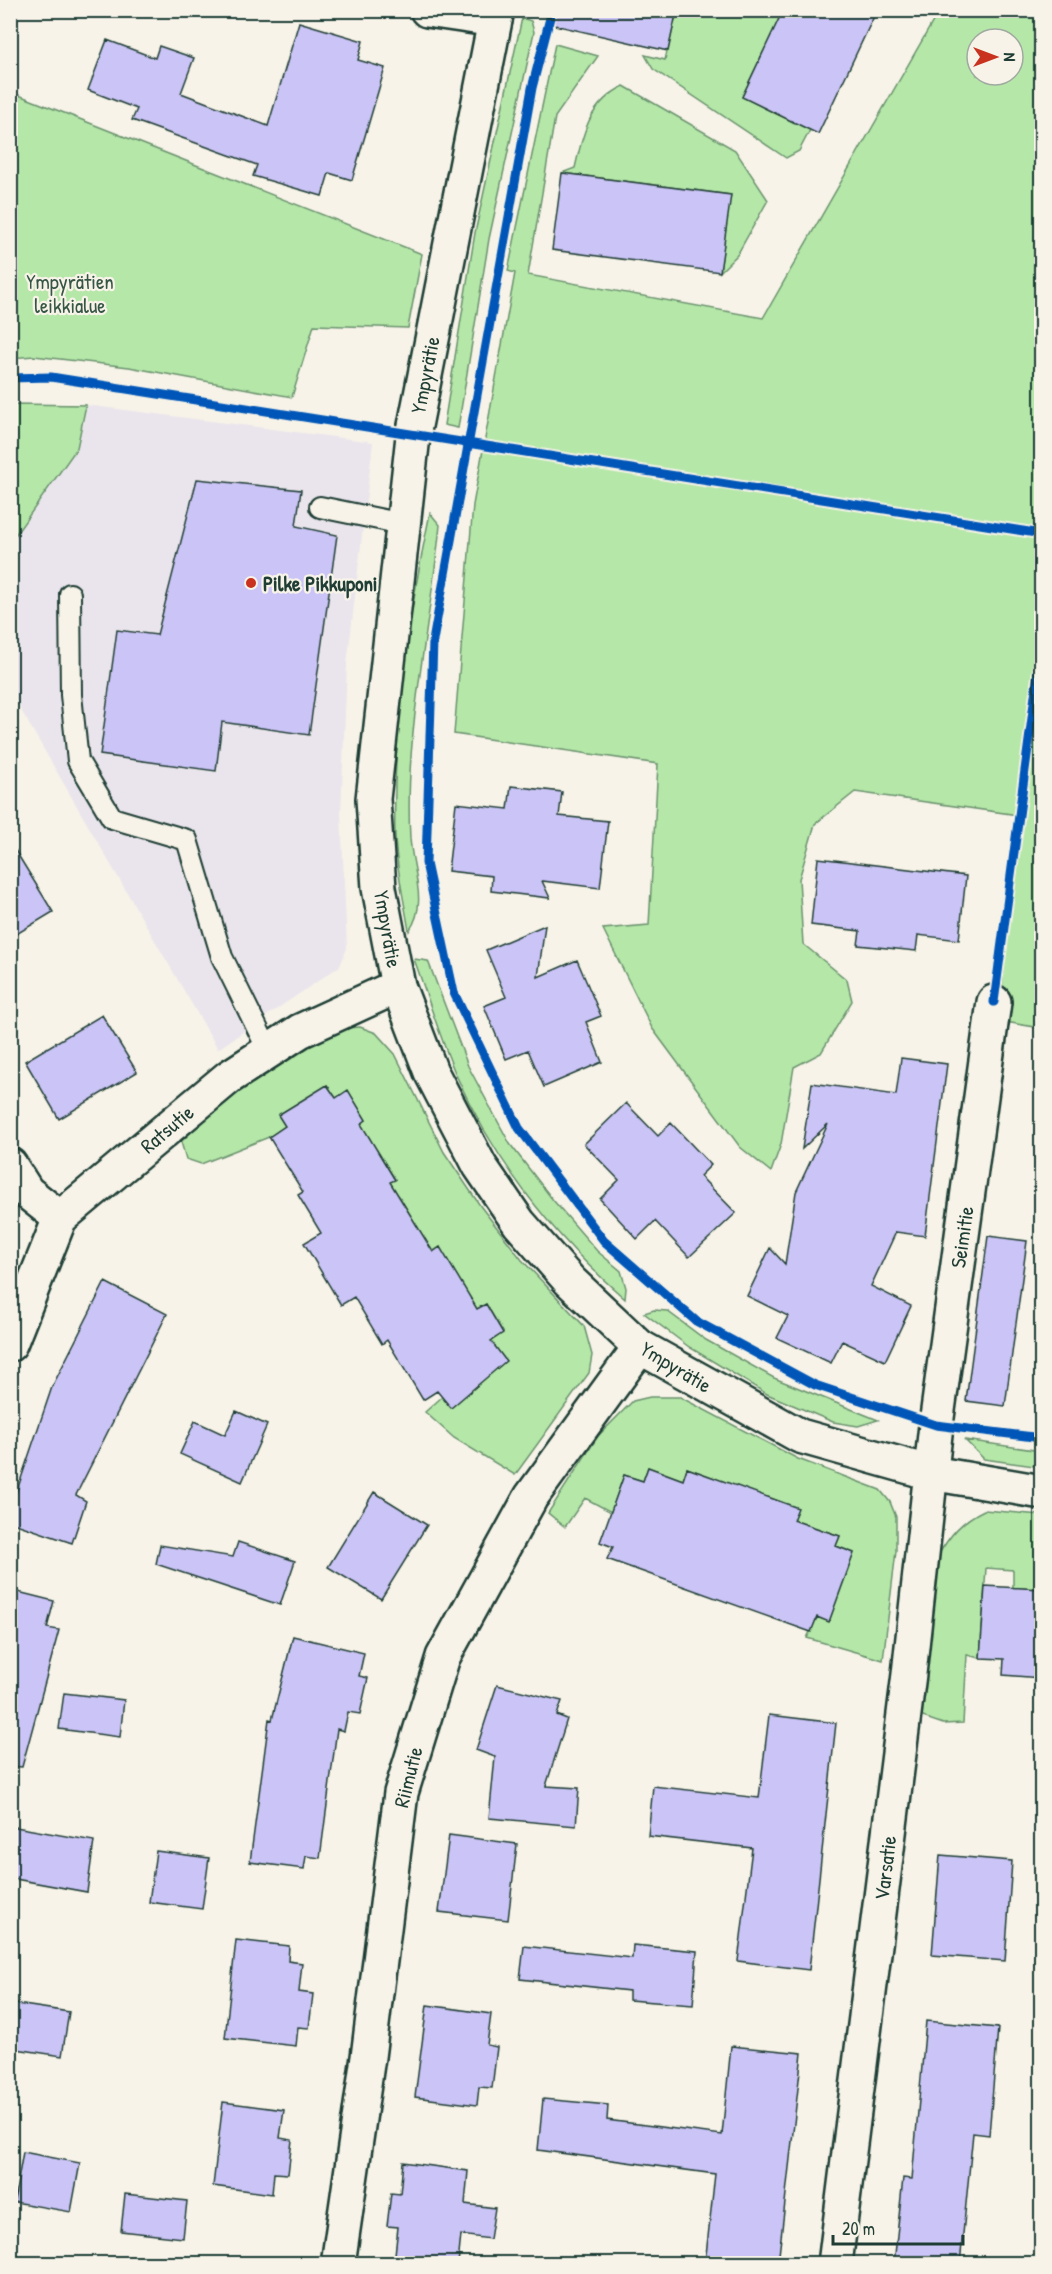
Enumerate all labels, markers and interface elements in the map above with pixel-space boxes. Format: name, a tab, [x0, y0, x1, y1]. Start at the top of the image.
north arrow	[965, 27, 1025, 87]
text: N	[999, 53, 1021, 62]
park label: Ympyrätien leikkialue	[26, 267, 114, 320]
street label: Ympyrätie	[403, 334, 447, 416]
place label: Pilke Pikkuponi	[263, 569, 378, 599]
marker: Pilke Pikkuponi	[244, 576, 258, 590]
street label: Ympyrätie	[367, 888, 409, 970]
street label: Ratsutie	[134, 1098, 200, 1160]
street label: Seimitie	[943, 1204, 981, 1270]
street label: Ympyrätie	[635, 1334, 717, 1400]
street label: Riimutie	[386, 1743, 430, 1811]
street label: Varsatie	[867, 1834, 903, 1902]
scale bar	[833, 2208, 964, 2246]
text: 20 m	[842, 2216, 875, 2241]

